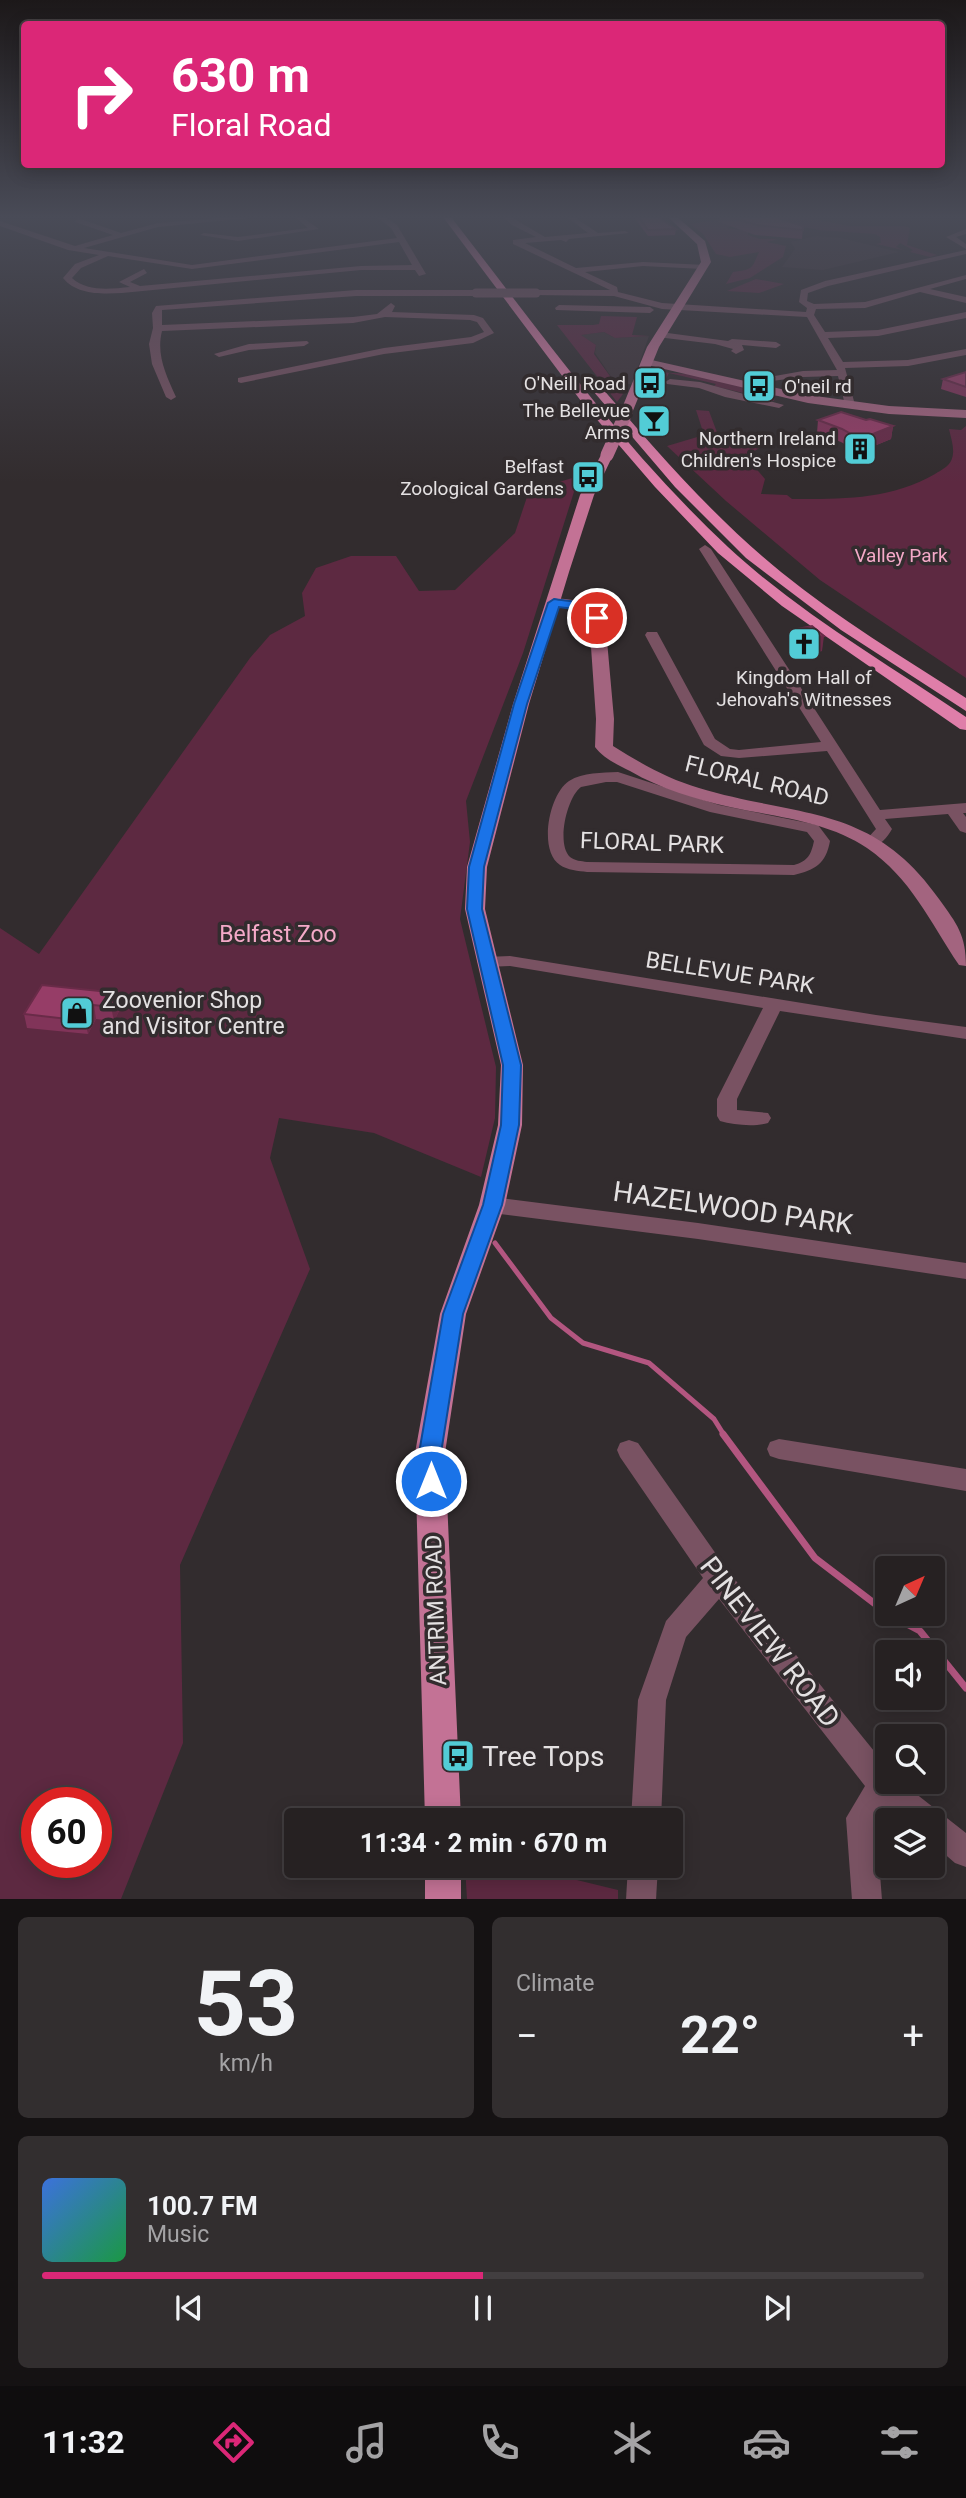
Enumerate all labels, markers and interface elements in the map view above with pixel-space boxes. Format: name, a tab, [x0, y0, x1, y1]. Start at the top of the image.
text: 630 m	[171, 47, 310, 104]
icon: right	[56, 49, 147, 140]
text: Floral Road	[171, 106, 331, 144]
bus stop icon: O'Neill Road	[631, 364, 669, 402]
bus stop icon: O'neil rd	[740, 367, 778, 405]
place label: O'Neill Road	[524, 372, 626, 395]
place label: O'neil rd	[784, 375, 852, 398]
place label: The Bellevue Arms	[523, 399, 630, 444]
bar icon: The Bellevue Arms	[635, 402, 673, 440]
place label: Northern Ireland Children's Hospice	[681, 427, 836, 472]
building icon: Northern Ireland Children's Hospice	[841, 430, 879, 468]
place label: Belfast Zoological Gardens	[400, 455, 564, 500]
bus stop icon: Belfast Zoological Gardens	[569, 458, 607, 496]
park label: Valley Park	[854, 544, 948, 567]
pin	[567, 588, 627, 648]
icon: arrive	[578, 599, 616, 637]
church icon: Kingdom Hall of Jehovah's Witnesses	[785, 625, 823, 663]
place label: Kingdom Hall of Jehovah's Witnesses	[716, 666, 892, 711]
street label: FLORAL ROAD	[682, 750, 832, 812]
street label: FLORAL PARK	[580, 827, 725, 859]
park label: Belfast Zoo	[219, 921, 337, 948]
street label: BELLEVUE PARK	[644, 946, 817, 1000]
place label: Zoovenior Shop and Visitor Centre	[102, 987, 285, 1040]
shop icon: Zoovenior Shop and Visitor Centre	[58, 994, 96, 1032]
street label: HAZELWOOD PARK	[611, 1175, 855, 1241]
position arrow	[394, 1444, 468, 1518]
street label: ANTRIM ROAD	[420, 1534, 452, 1686]
street label: PINEVIEW ROAD	[693, 1550, 847, 1734]
north arrow	[875, 1556, 945, 1626]
map controls	[875, 1556, 945, 1878]
button: sound	[875, 1640, 945, 1710]
button: search	[875, 1724, 945, 1794]
bus stop icon: Tree Tops	[439, 1737, 477, 1775]
place label: Tree Tops	[482, 1740, 605, 1773]
speed limit sign: 60	[21, 1787, 112, 1878]
button: layers	[875, 1808, 945, 1878]
text: 11:34 · 2 min · 670 m	[360, 1828, 607, 1858]
text: 53	[194, 1951, 298, 2057]
text: Climate	[516, 1970, 595, 1997]
text: 22°	[680, 2005, 760, 2066]
text: −	[516, 2014, 538, 2058]
text: +	[902, 2014, 924, 2058]
text: km/h	[219, 2050, 273, 2077]
text: 100.7 FM	[147, 2191, 258, 2221]
text: Music	[147, 2221, 209, 2248]
icon: previous	[170, 2289, 208, 2327]
icon: pause	[464, 2289, 502, 2327]
icon: next	[758, 2289, 796, 2327]
icon: directions	[209, 2418, 258, 2467]
icon: music	[342, 2418, 391, 2467]
icon: phone	[475, 2418, 524, 2467]
icon: climate	[608, 2418, 657, 2467]
icon: car	[742, 2418, 791, 2467]
icon: filters	[875, 2418, 924, 2467]
text: 11:32	[42, 2423, 125, 2461]

